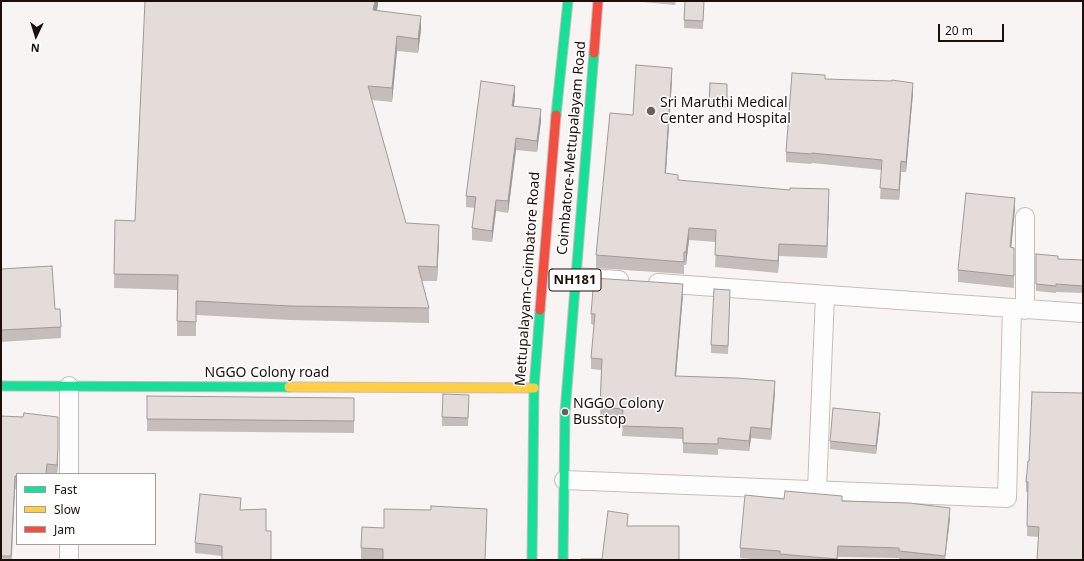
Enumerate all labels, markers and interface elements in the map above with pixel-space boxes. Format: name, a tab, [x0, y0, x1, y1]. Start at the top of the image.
north arrow	[16, 16, 56, 56]
scale bar	[940, 16, 1006, 42]
text: 20 m	[945, 22, 973, 39]
street label: Coimbatore-Mettupalayam Road	[554, 40, 590, 256]
text: N	[30, 41, 40, 56]
place label: Sri Maruthi Medical Center and Hospital	[660, 95, 791, 128]
marker: Sri Maruthi Medical Center and Hospital	[645, 105, 657, 117]
street label: Mettupalayam-Coimbatore Road	[512, 171, 544, 387]
road number: NH181	[549, 269, 601, 291]
street label: NGGO Colony road	[205, 365, 329, 381]
place label: NGGO Colony Busstop	[573, 396, 664, 428]
marker: NGGO Colony Busstop	[560, 407, 570, 417]
legend	[16, 473, 156, 545]
text: Fast	[54, 481, 77, 498]
text: Slow	[54, 501, 80, 518]
text: Jam	[54, 521, 75, 538]

